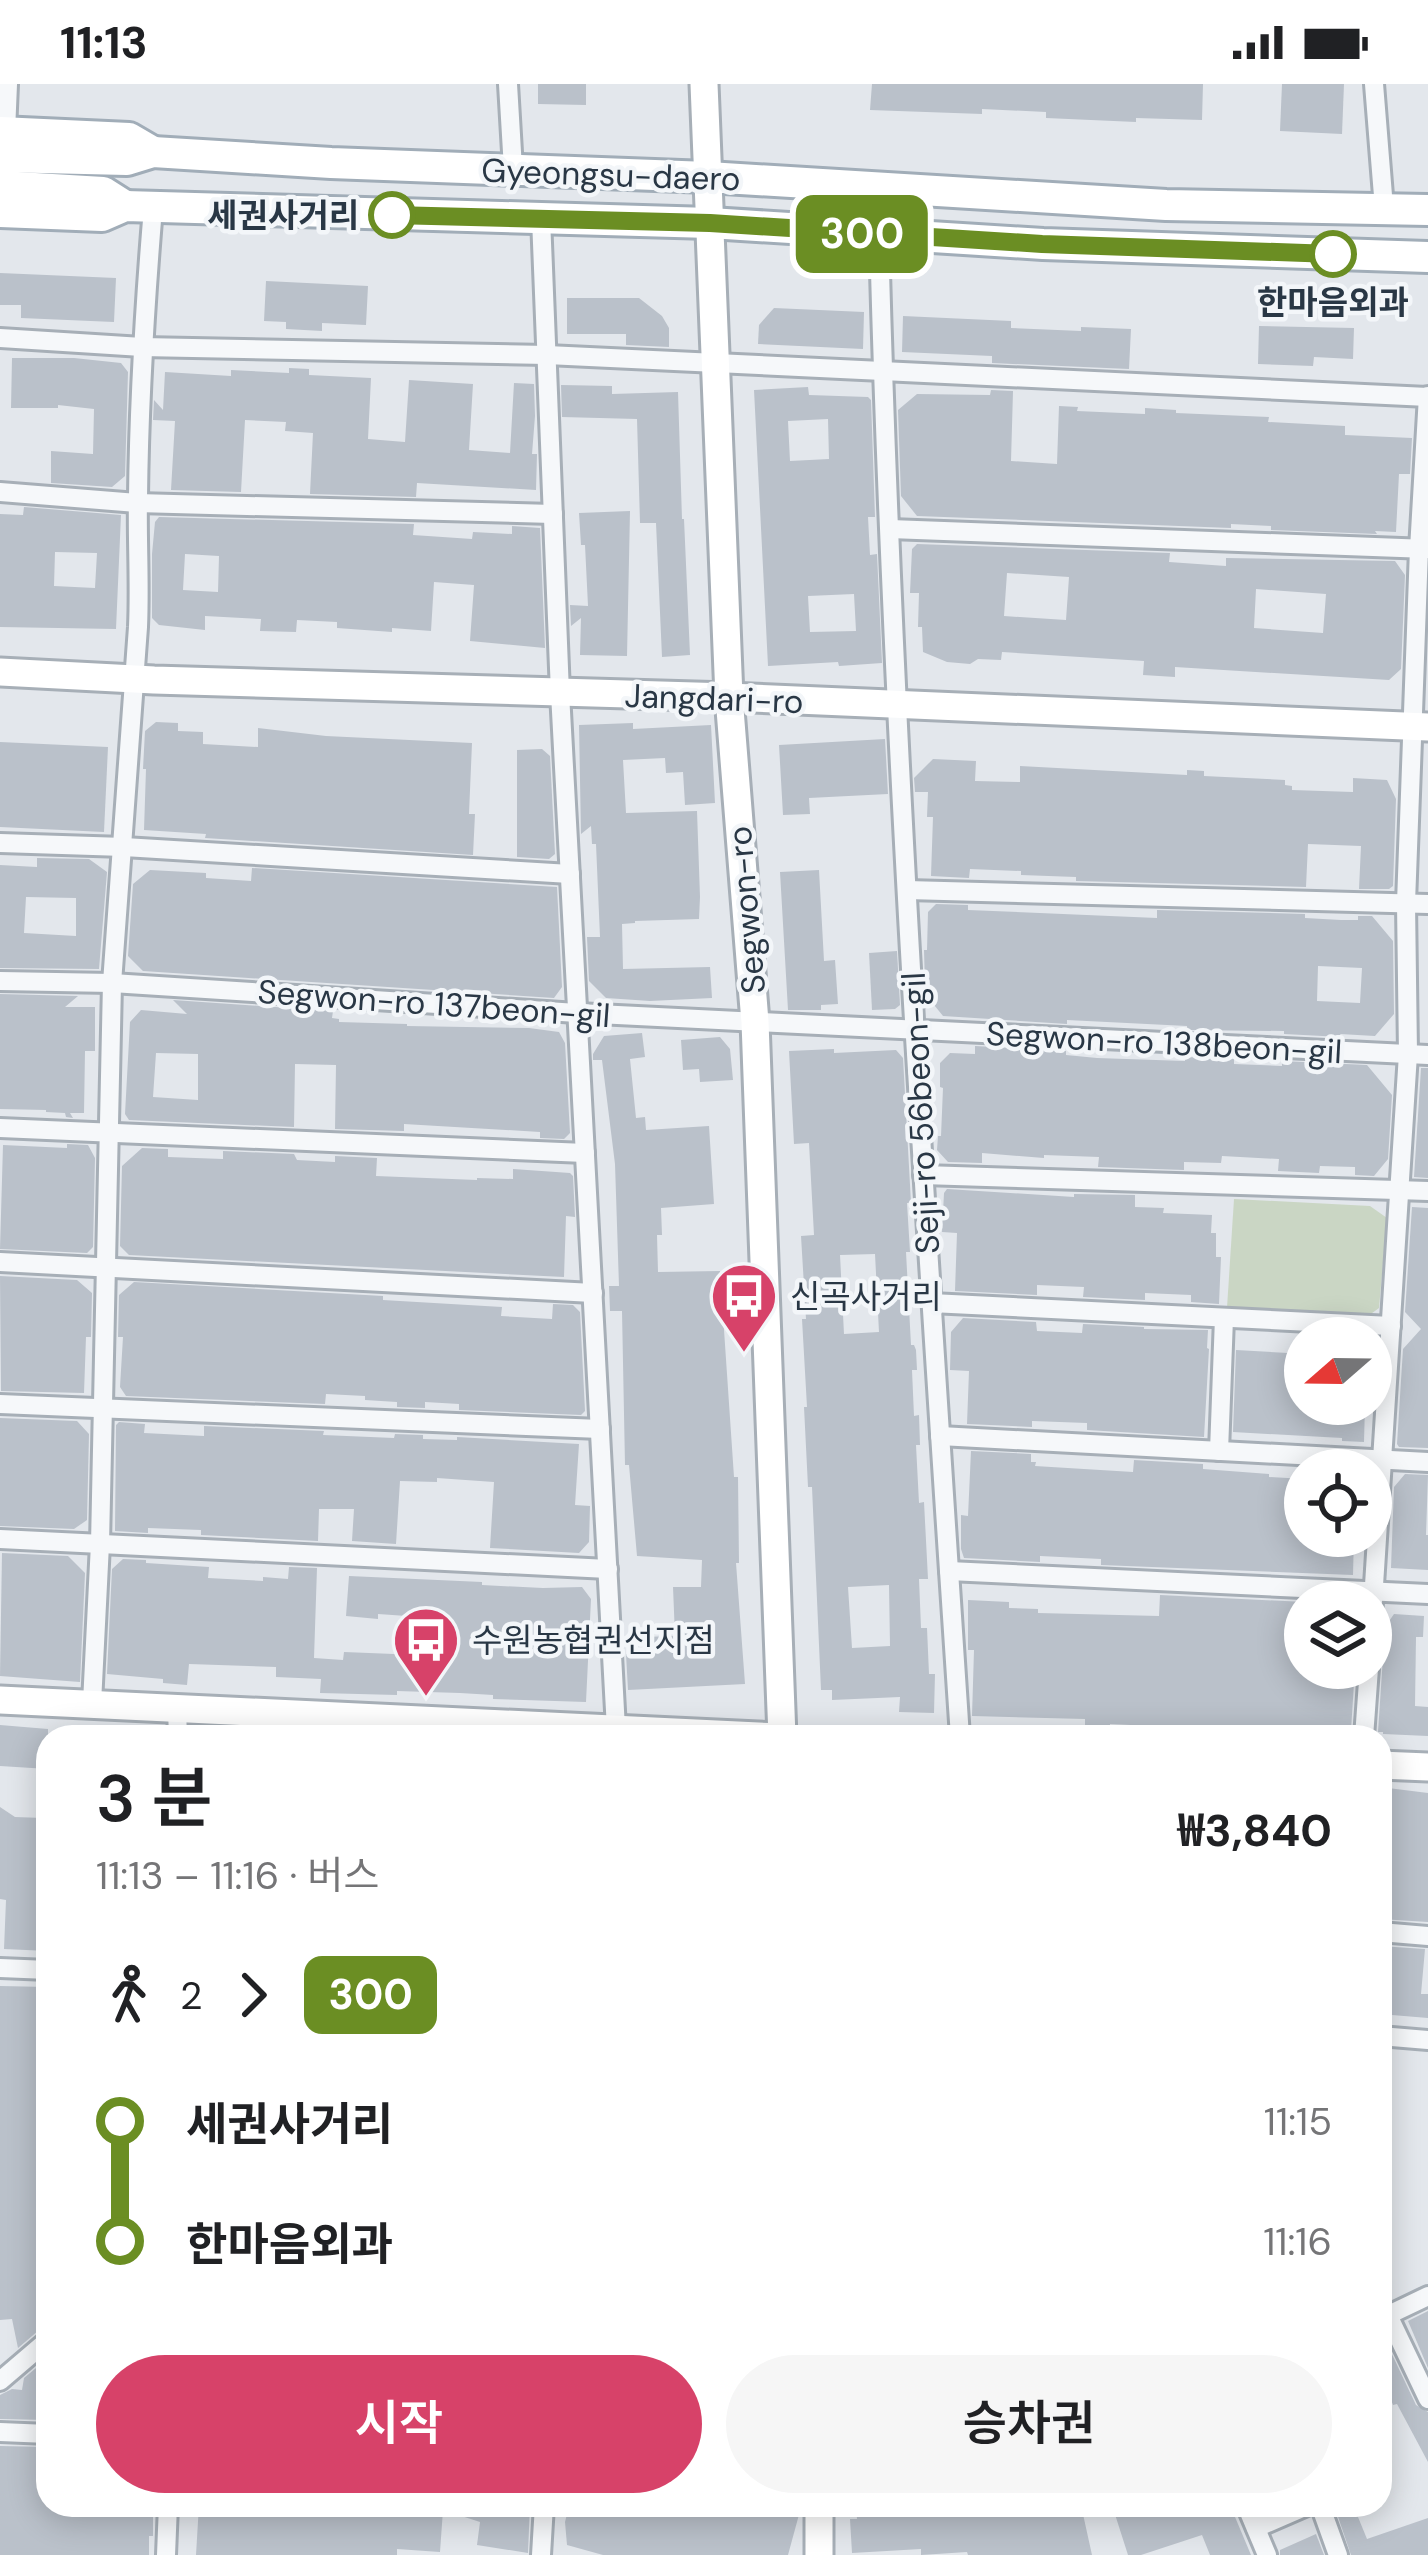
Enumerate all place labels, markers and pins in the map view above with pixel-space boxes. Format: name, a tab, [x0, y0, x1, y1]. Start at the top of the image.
marker: 세권사거리	[370, 193, 414, 237]
place label: 세권사거리	[207, 194, 359, 237]
marker: 한마음외과	[1311, 232, 1355, 276]
place label: 한마음외과	[1257, 281, 1409, 324]
bus stop icon: 신곡사거리	[709, 1261, 779, 1355]
place label: 신곡사거리	[790, 1275, 942, 1318]
bus stop icon: 수원농협권선지점	[391, 1605, 461, 1699]
place label: 수원농협권선지점	[472, 1619, 715, 1662]

